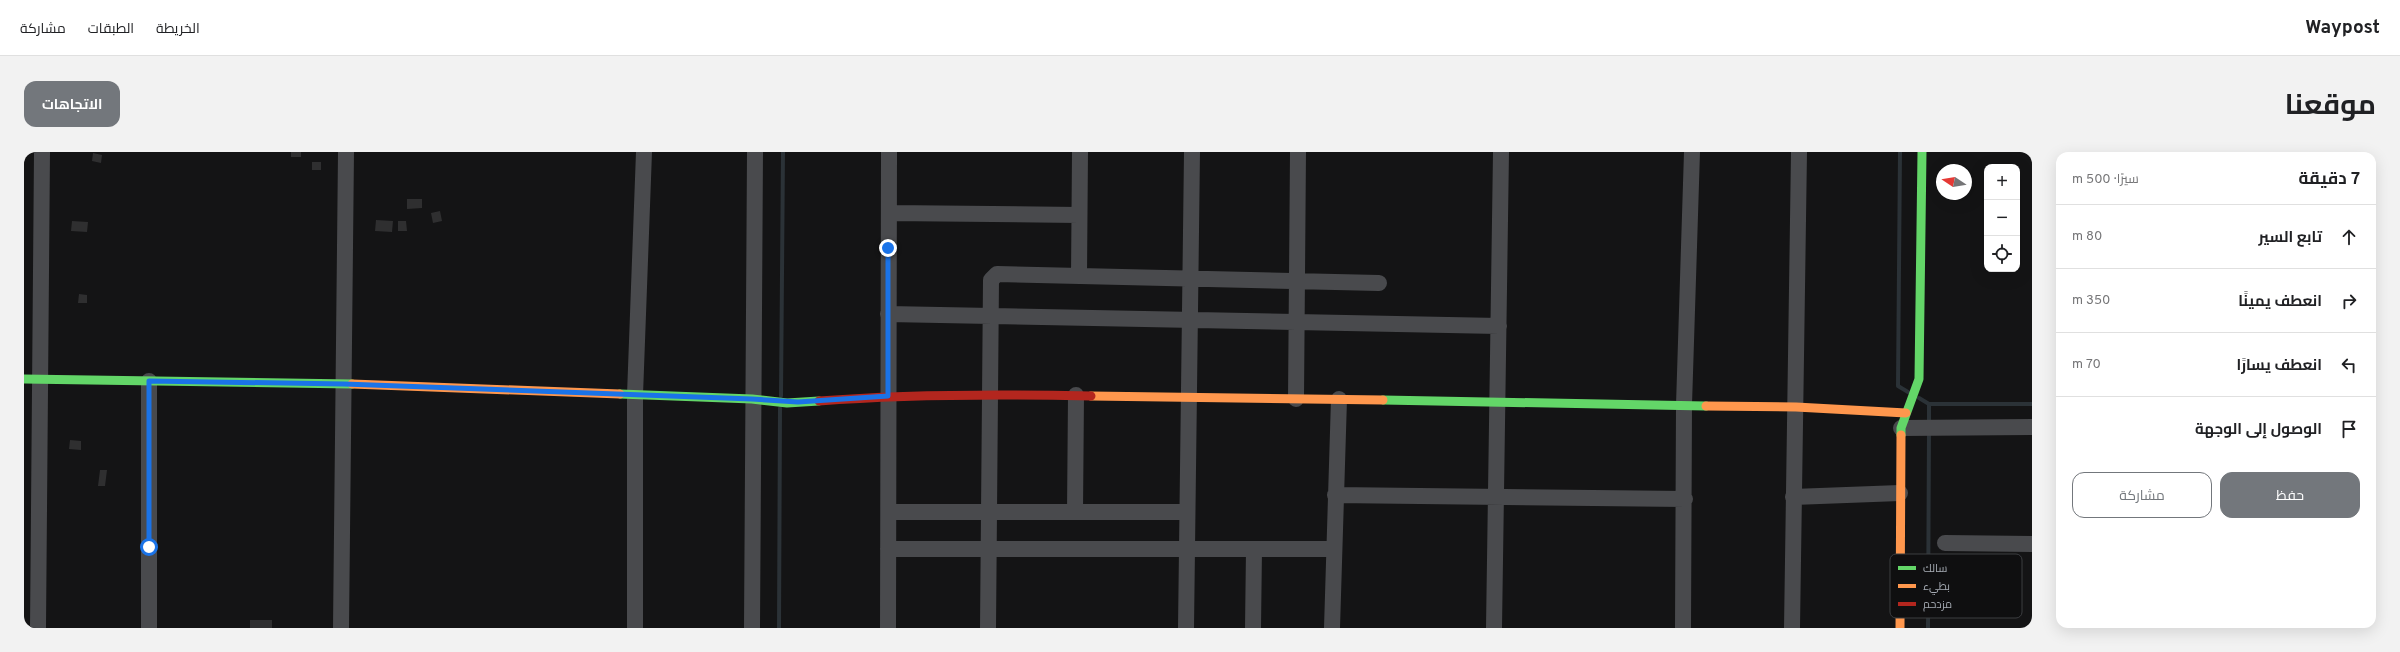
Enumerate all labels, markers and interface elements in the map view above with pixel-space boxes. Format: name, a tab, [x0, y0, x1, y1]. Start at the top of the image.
text: Waypost	[2305, 16, 2380, 40]
text: مشاركة	[20, 21, 66, 38]
text: الطبقات	[88, 21, 134, 38]
text: الخريطة	[156, 21, 200, 38]
button: الاتجاهات	[24, 81, 120, 127]
text: موقعنا	[2285, 89, 2376, 125]
north arrow	[1936, 164, 1972, 200]
map controls	[1984, 164, 2020, 272]
button: +	[1984, 164, 2020, 200]
text: 7 دقيقة	[2299, 169, 2360, 191]
text: سيرًا · 500 m	[2072, 172, 2139, 188]
button: −	[1984, 200, 2020, 236]
icon: ahead	[2338, 226, 2360, 248]
text: 80 m	[2072, 229, 2102, 245]
text: تابع السير	[2259, 229, 2322, 248]
button: locate	[1984, 236, 2020, 272]
route end	[879, 239, 897, 257]
icon: right	[2338, 290, 2360, 312]
text: 350 m	[2072, 293, 2110, 309]
text: انعطف يمينًا	[2238, 293, 2322, 312]
icon: left	[2338, 354, 2360, 376]
text: 70 m	[2072, 357, 2101, 373]
text: انعطف يسارًا	[2236, 357, 2322, 376]
icon: arrive	[2338, 418, 2360, 440]
text: الوصول إلى الوجهة	[2195, 421, 2322, 440]
button: مشاركة	[2072, 472, 2212, 518]
button: حفظ	[2220, 472, 2360, 518]
route start	[140, 538, 158, 556]
legend	[1890, 554, 2022, 618]
text: سالك	[1923, 562, 1947, 576]
text: بطيء	[1923, 580, 1950, 595]
text: مزدحم	[1923, 598, 1952, 612]

